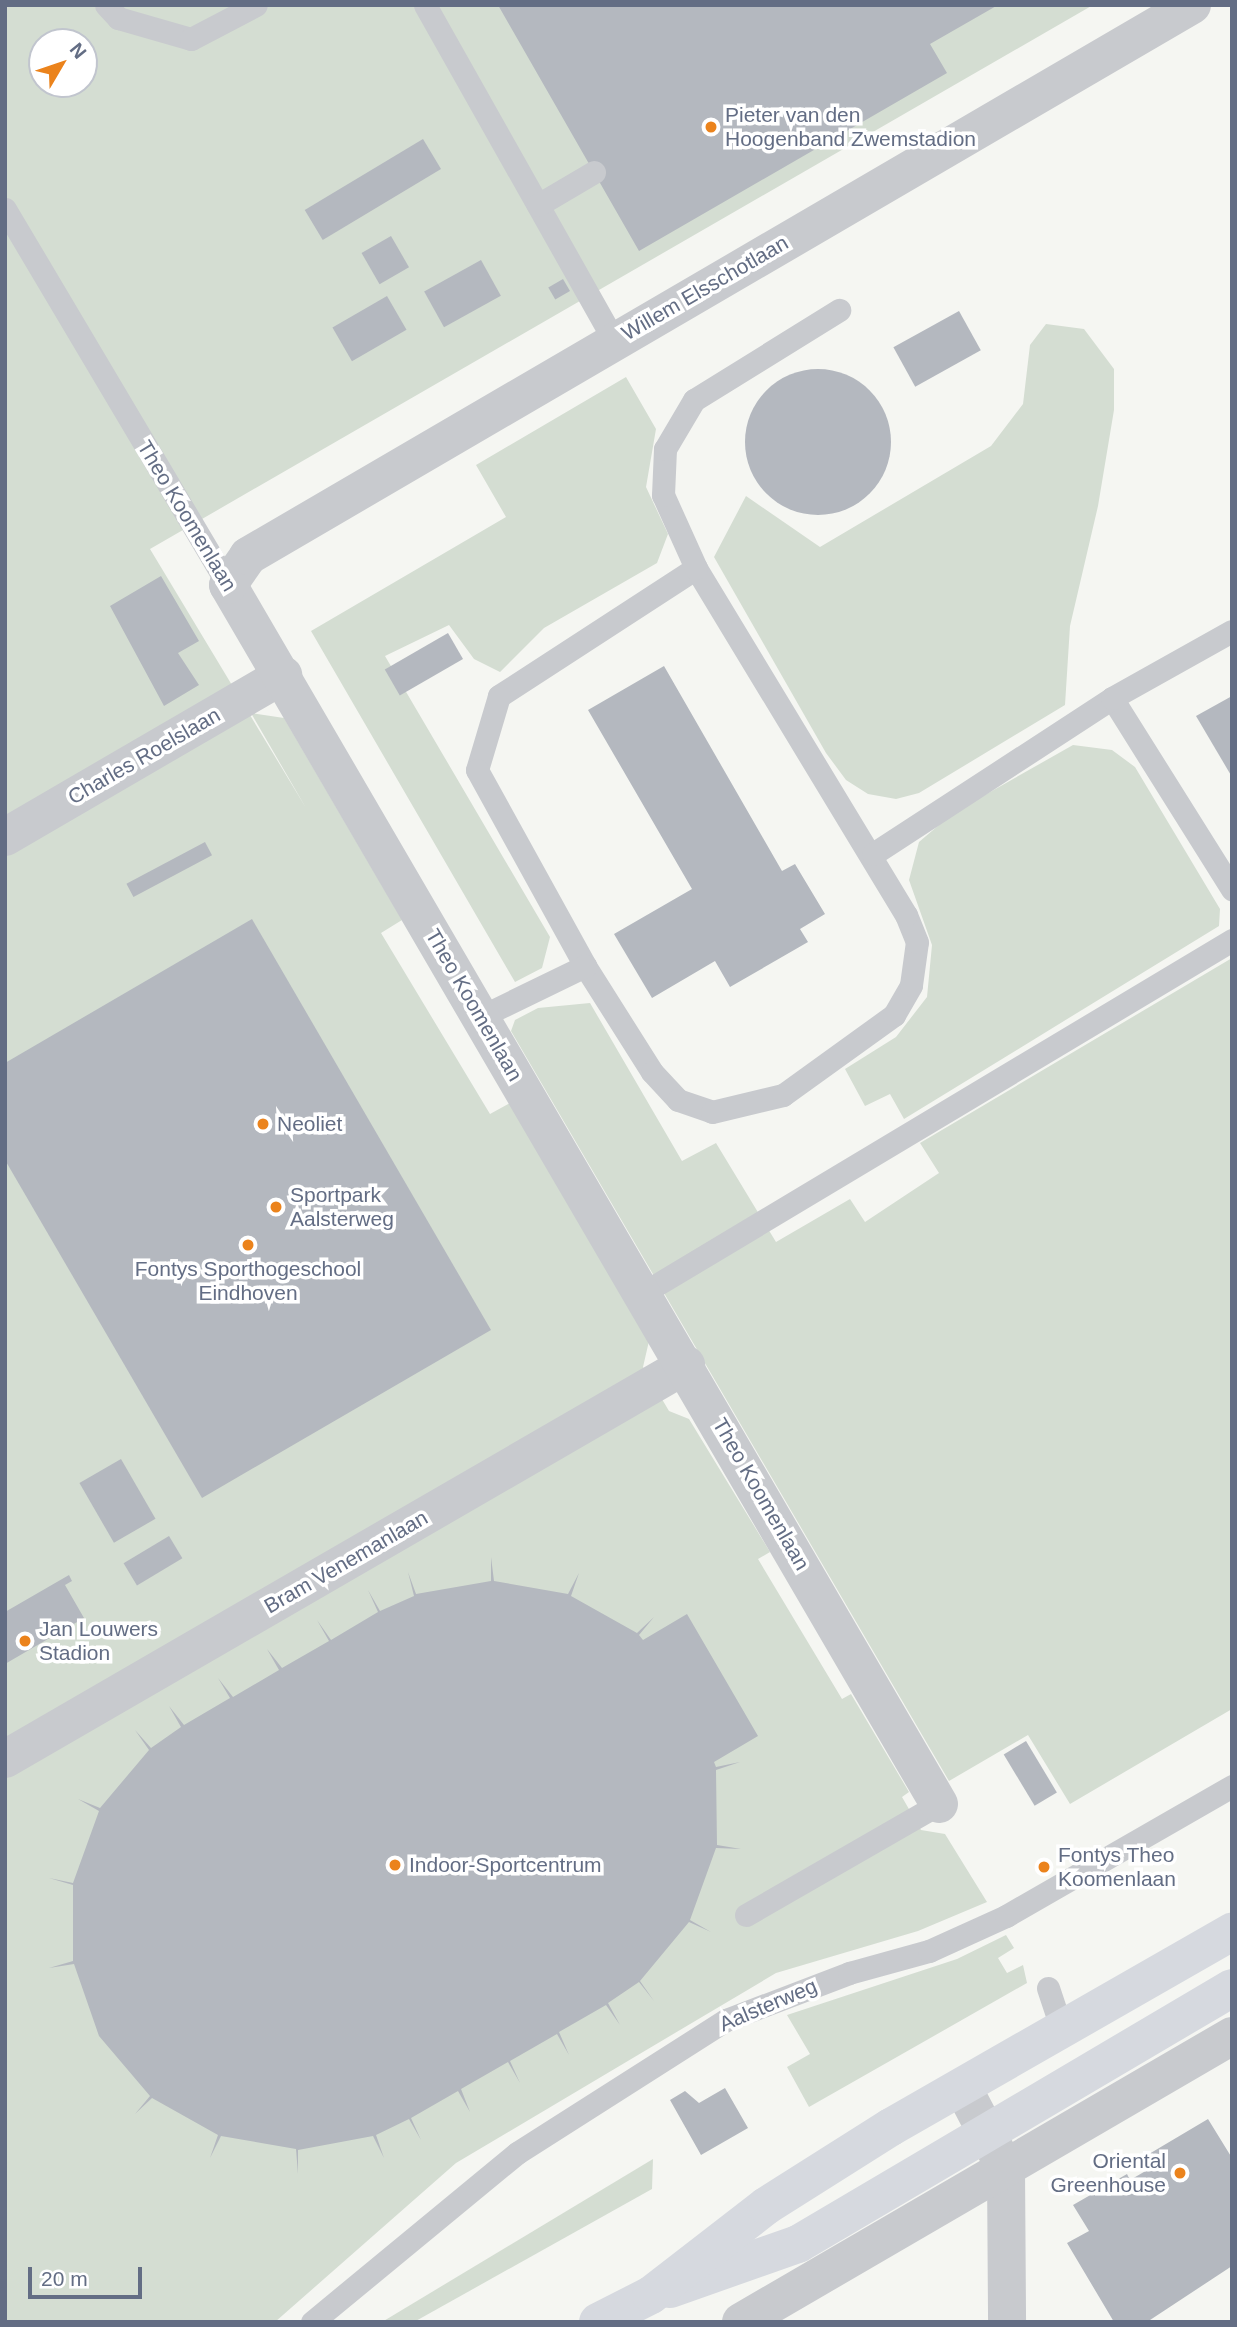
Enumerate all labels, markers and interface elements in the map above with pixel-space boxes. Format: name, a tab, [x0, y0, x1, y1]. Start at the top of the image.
north arrow	[28, 28, 98, 98]
text: N	[66, 39, 91, 63]
place label: Pieter van den Hoogenband Zwemstadion	[725, 102, 976, 152]
marker: Pieter van den Hoogenband Zwemstadion	[703, 119, 719, 135]
street label: Willem Elsschotlaan	[617, 230, 793, 346]
street label: Theo Koomenlaan	[132, 436, 242, 596]
street label: Charles Roelslaan	[63, 702, 225, 810]
street label: Theo Koomenlaan	[420, 924, 528, 1086]
place label: Neoliet	[277, 1111, 342, 1137]
marker: Neoliet	[255, 1116, 271, 1132]
place label: Sportpark Aalsterweg	[290, 1182, 394, 1232]
marker: Sportpark Aalsterweg	[268, 1199, 284, 1215]
marker: Fontys Sporthogeschool Eindhoven	[240, 1237, 256, 1253]
place label: Fontys Sporthogeschool Eindhoven	[135, 1256, 361, 1306]
street label: Theo Koomenlaan	[707, 1413, 815, 1575]
street label: Bram Venemanlaan	[260, 1505, 432, 1619]
place label: Jan Louwers Stadion	[39, 1616, 158, 1666]
marker: Jan Louwers Stadion	[17, 1633, 33, 1649]
place label: Fontys Theo Koomenlaan	[1058, 1842, 1176, 1892]
place label: Indoor-Sportcentrum	[409, 1852, 602, 1878]
marker: Indoor-Sportcentrum	[387, 1857, 403, 1873]
marker: Fontys Theo Koomenlaan	[1036, 1859, 1052, 1875]
street label: Aalsterweg	[715, 1973, 821, 2037]
place label: Oriental Greenhouse	[1050, 2148, 1166, 2198]
marker: Oriental Greenhouse	[1172, 2165, 1188, 2181]
scale bar	[32, 2254, 145, 2298]
text: 20 m	[41, 2267, 88, 2290]

